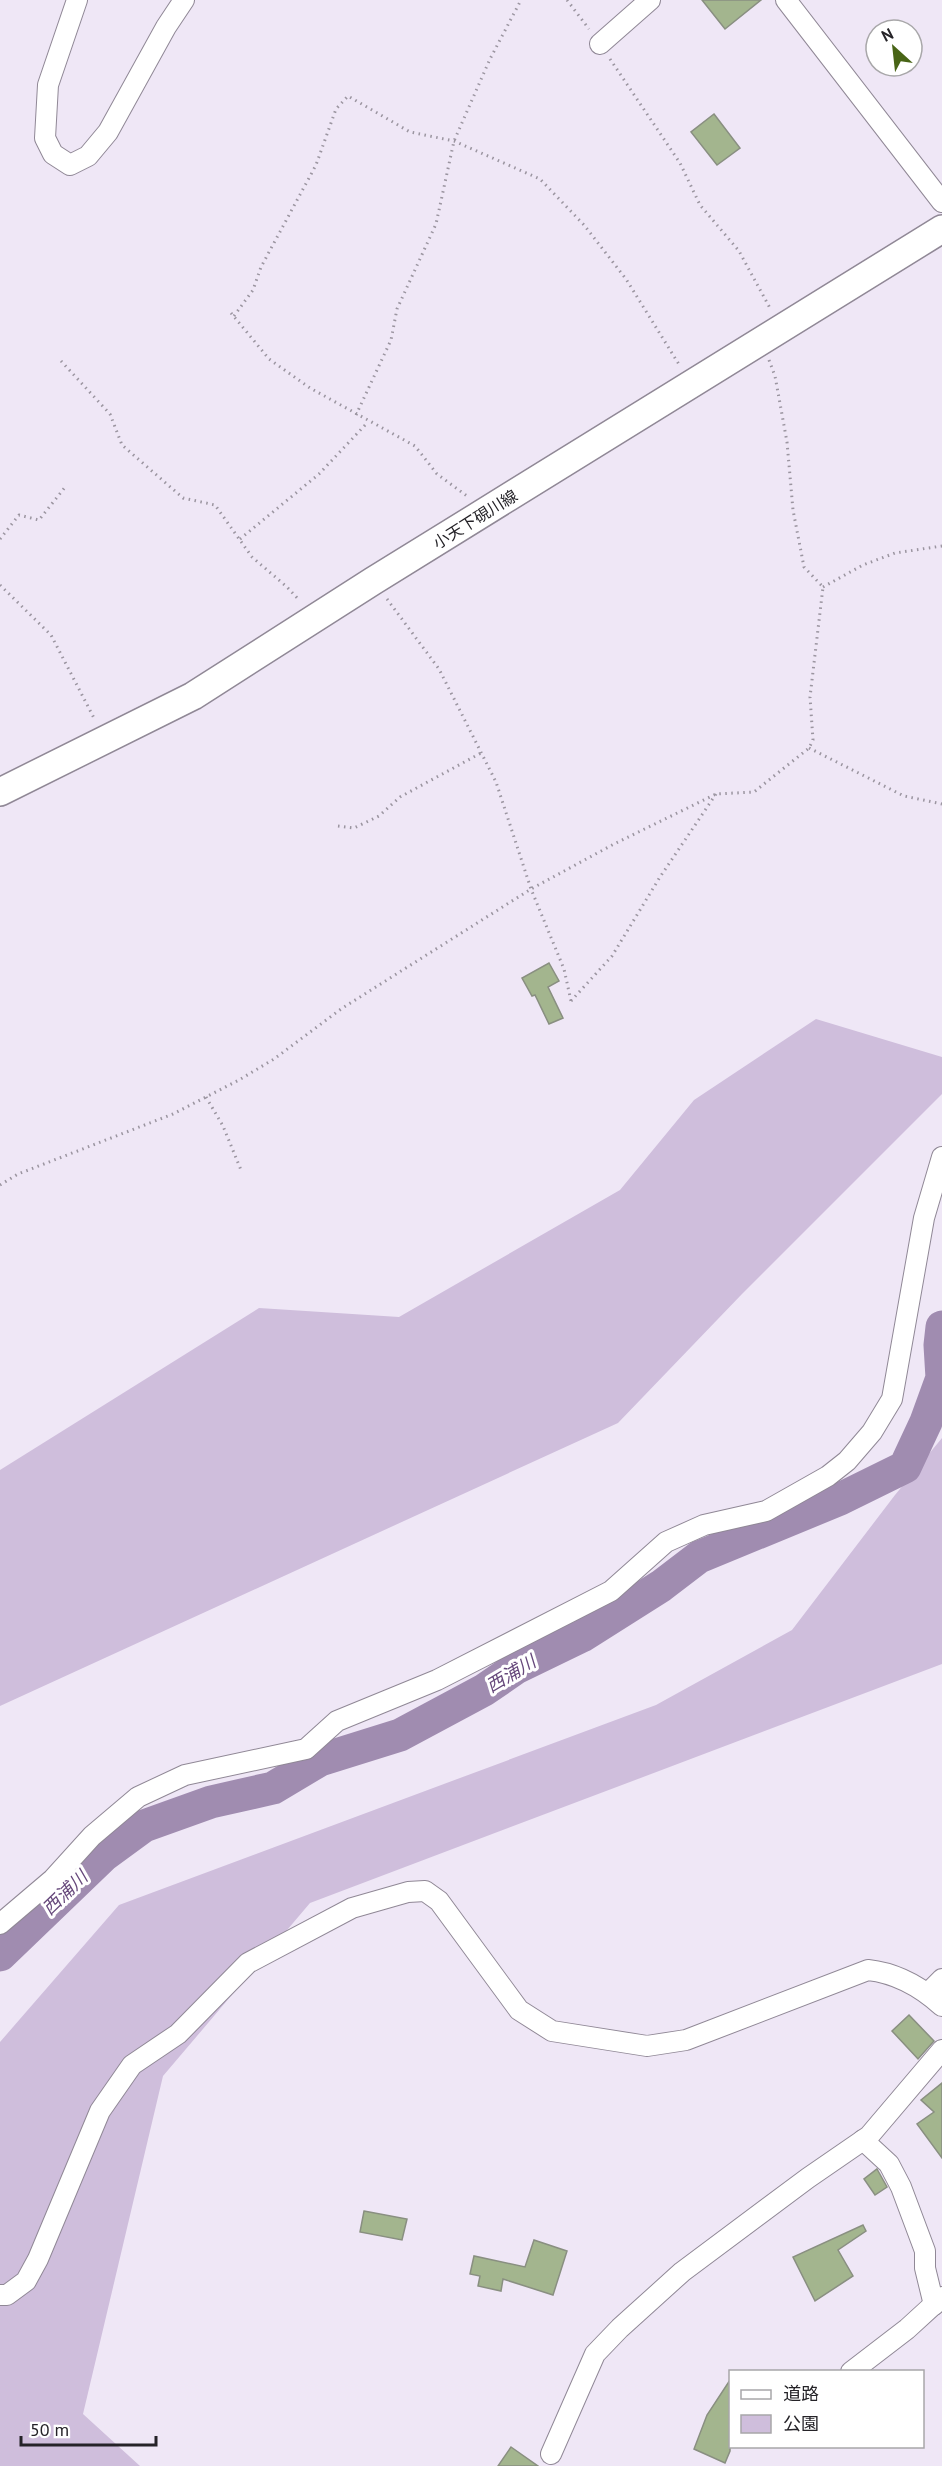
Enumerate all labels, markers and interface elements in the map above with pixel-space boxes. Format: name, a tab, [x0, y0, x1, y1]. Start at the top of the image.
north arrow	[864, 18, 924, 78]
text: N	[878, 23, 896, 46]
street label: 小天下硯川線	[429, 485, 521, 553]
water label: 西浦川	[482, 1649, 542, 1697]
water label: 西浦川	[37, 1864, 94, 1920]
legend	[729, 2370, 924, 2448]
text: 道路	[783, 2382, 819, 2405]
scale bar	[21, 2409, 156, 2447]
text: 公園	[783, 2412, 819, 2435]
text: 50 m	[30, 2418, 69, 2441]

